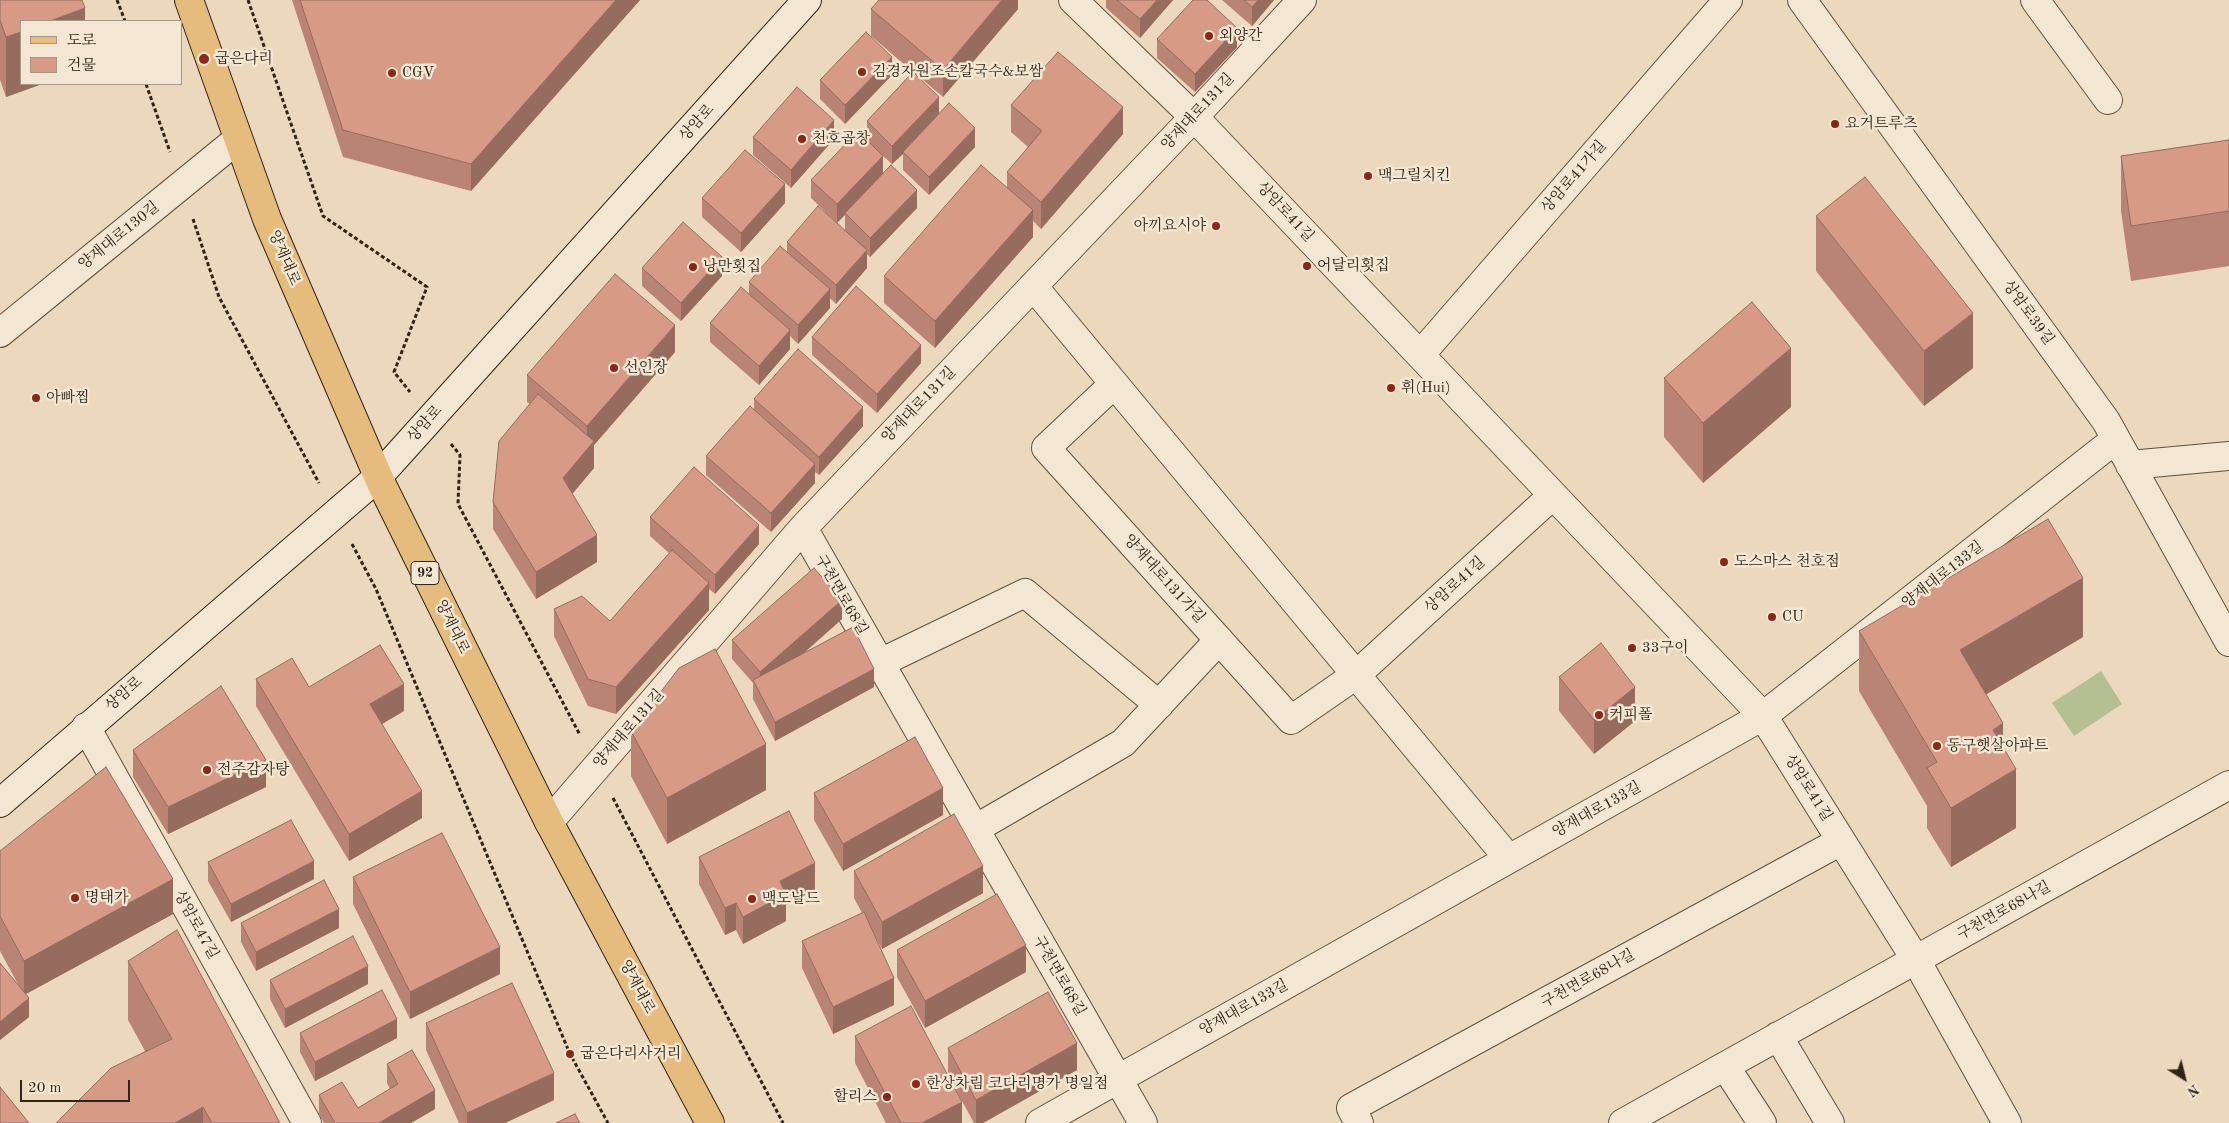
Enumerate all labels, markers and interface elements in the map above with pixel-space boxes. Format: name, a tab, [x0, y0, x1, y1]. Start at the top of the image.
legend	[20, 20, 182, 85]
place label: 외양간	[1219, 27, 1262, 45]
marker: 외양간	[1203, 30, 1215, 42]
text: 도로	[67, 34, 96, 49]
place label: 굽은다리	[215, 50, 273, 68]
marker: 굽은다리	[197, 52, 211, 66]
text: 건물	[67, 59, 96, 74]
place label: 김경자원조손칼국수&보쌈	[872, 63, 1043, 81]
place label: CGV	[402, 64, 434, 82]
marker: 김경자원조손칼국수&보쌈	[856, 66, 868, 78]
marker: CGV	[386, 67, 398, 79]
street label: 양재대로131길	[1158, 70, 1238, 154]
street label: 상암로	[676, 101, 718, 145]
place label: 요거트루츠	[1845, 115, 1917, 133]
marker: 요거트루츠	[1829, 118, 1841, 130]
place label: 천호곱창	[812, 130, 870, 148]
marker: 천호곱창	[796, 133, 808, 145]
street label: 상암로41가길	[1538, 137, 1610, 217]
place label: 맥그릴치킨	[1378, 167, 1450, 185]
marker: 맥그릴치킨	[1362, 170, 1374, 182]
street label: 상암로41길	[1253, 178, 1317, 246]
street label: 양재대로130길	[75, 198, 163, 274]
place label: 아끼요시야	[1134, 217, 1206, 235]
marker: 아끼요시야	[1210, 220, 1222, 232]
street label: 양재대로	[264, 228, 304, 288]
place label: 어달리횟집	[1317, 257, 1389, 275]
place label: 낭만횟집	[703, 258, 761, 276]
marker: 어달리횟집	[1301, 260, 1313, 272]
marker: 낭만횟집	[687, 261, 699, 273]
street label: 상암로39길	[1999, 277, 2057, 349]
place label: 선인장	[624, 359, 667, 377]
marker: 선인장	[608, 362, 620, 374]
street label: 양재대로131길	[878, 363, 960, 447]
place label: 휘(Hui)	[1401, 379, 1450, 397]
marker: 휘(Hui)	[1385, 382, 1397, 394]
place label: 아빠찜	[46, 389, 89, 407]
marker: 아빠찜	[30, 392, 42, 404]
street label: 상암로	[404, 402, 446, 446]
street label: 양재대로131가길	[1119, 531, 1209, 627]
street label: 양재대로133길	[1899, 538, 1987, 612]
street label: 구천면로68길	[811, 552, 871, 638]
street label: 상암로41길	[1421, 553, 1489, 617]
place label: 도스마스 천호점	[1734, 553, 1840, 571]
marker: 도스마스 천호점	[1718, 556, 1730, 568]
road number: 92	[411, 562, 439, 584]
street label: 양재대로	[431, 597, 473, 657]
place label: CU	[1782, 608, 1804, 626]
marker: CU	[1766, 611, 1778, 623]
place label: 33구이	[1642, 639, 1688, 657]
marker: 33구이	[1626, 642, 1638, 654]
street label: 상암로	[102, 673, 146, 715]
street label: 양재대로131길	[590, 686, 668, 772]
place label: 커피폴	[1609, 706, 1652, 724]
marker: 커피폴	[1593, 709, 1605, 721]
place label: 동구햇살아파트	[1947, 737, 2048, 755]
marker: 동구햇살아파트	[1931, 740, 1943, 752]
street label: 상암로41길	[1780, 751, 1836, 825]
place label: 전주감자탕	[217, 761, 289, 779]
marker: 전주감자탕	[201, 764, 213, 776]
street label: 양재대로133길	[1550, 778, 1644, 842]
street label: 구천면로68나길	[1954, 878, 2054, 944]
street label: 상암로47길	[170, 888, 222, 962]
place label: 명태가	[85, 889, 128, 907]
place label: 맥도날드	[762, 890, 820, 908]
marker: 명태가	[69, 892, 81, 904]
marker: 맥도날드	[746, 893, 758, 905]
street label: 구천면로68길	[1029, 933, 1089, 1019]
street label: 구천면로68나길	[1538, 946, 1638, 1012]
street label: 양재대로	[615, 957, 659, 1017]
street label: 양재대로133길	[1197, 976, 1291, 1040]
place label: 굽은다리사거리	[580, 1045, 681, 1063]
marker: 굽은다리사거리	[564, 1048, 576, 1060]
north arrow	[2159, 1053, 2209, 1103]
scale bar	[22, 1070, 132, 1102]
place label: 한상차림 코다리명가 명일점	[926, 1075, 1108, 1093]
marker: 한상차림 코다리명가 명일점	[910, 1078, 922, 1090]
text: 20 m	[28, 1081, 62, 1096]
text: N	[2184, 1081, 2201, 1099]
place label: 할리스	[834, 1088, 877, 1106]
marker: 할리스	[881, 1091, 893, 1103]

